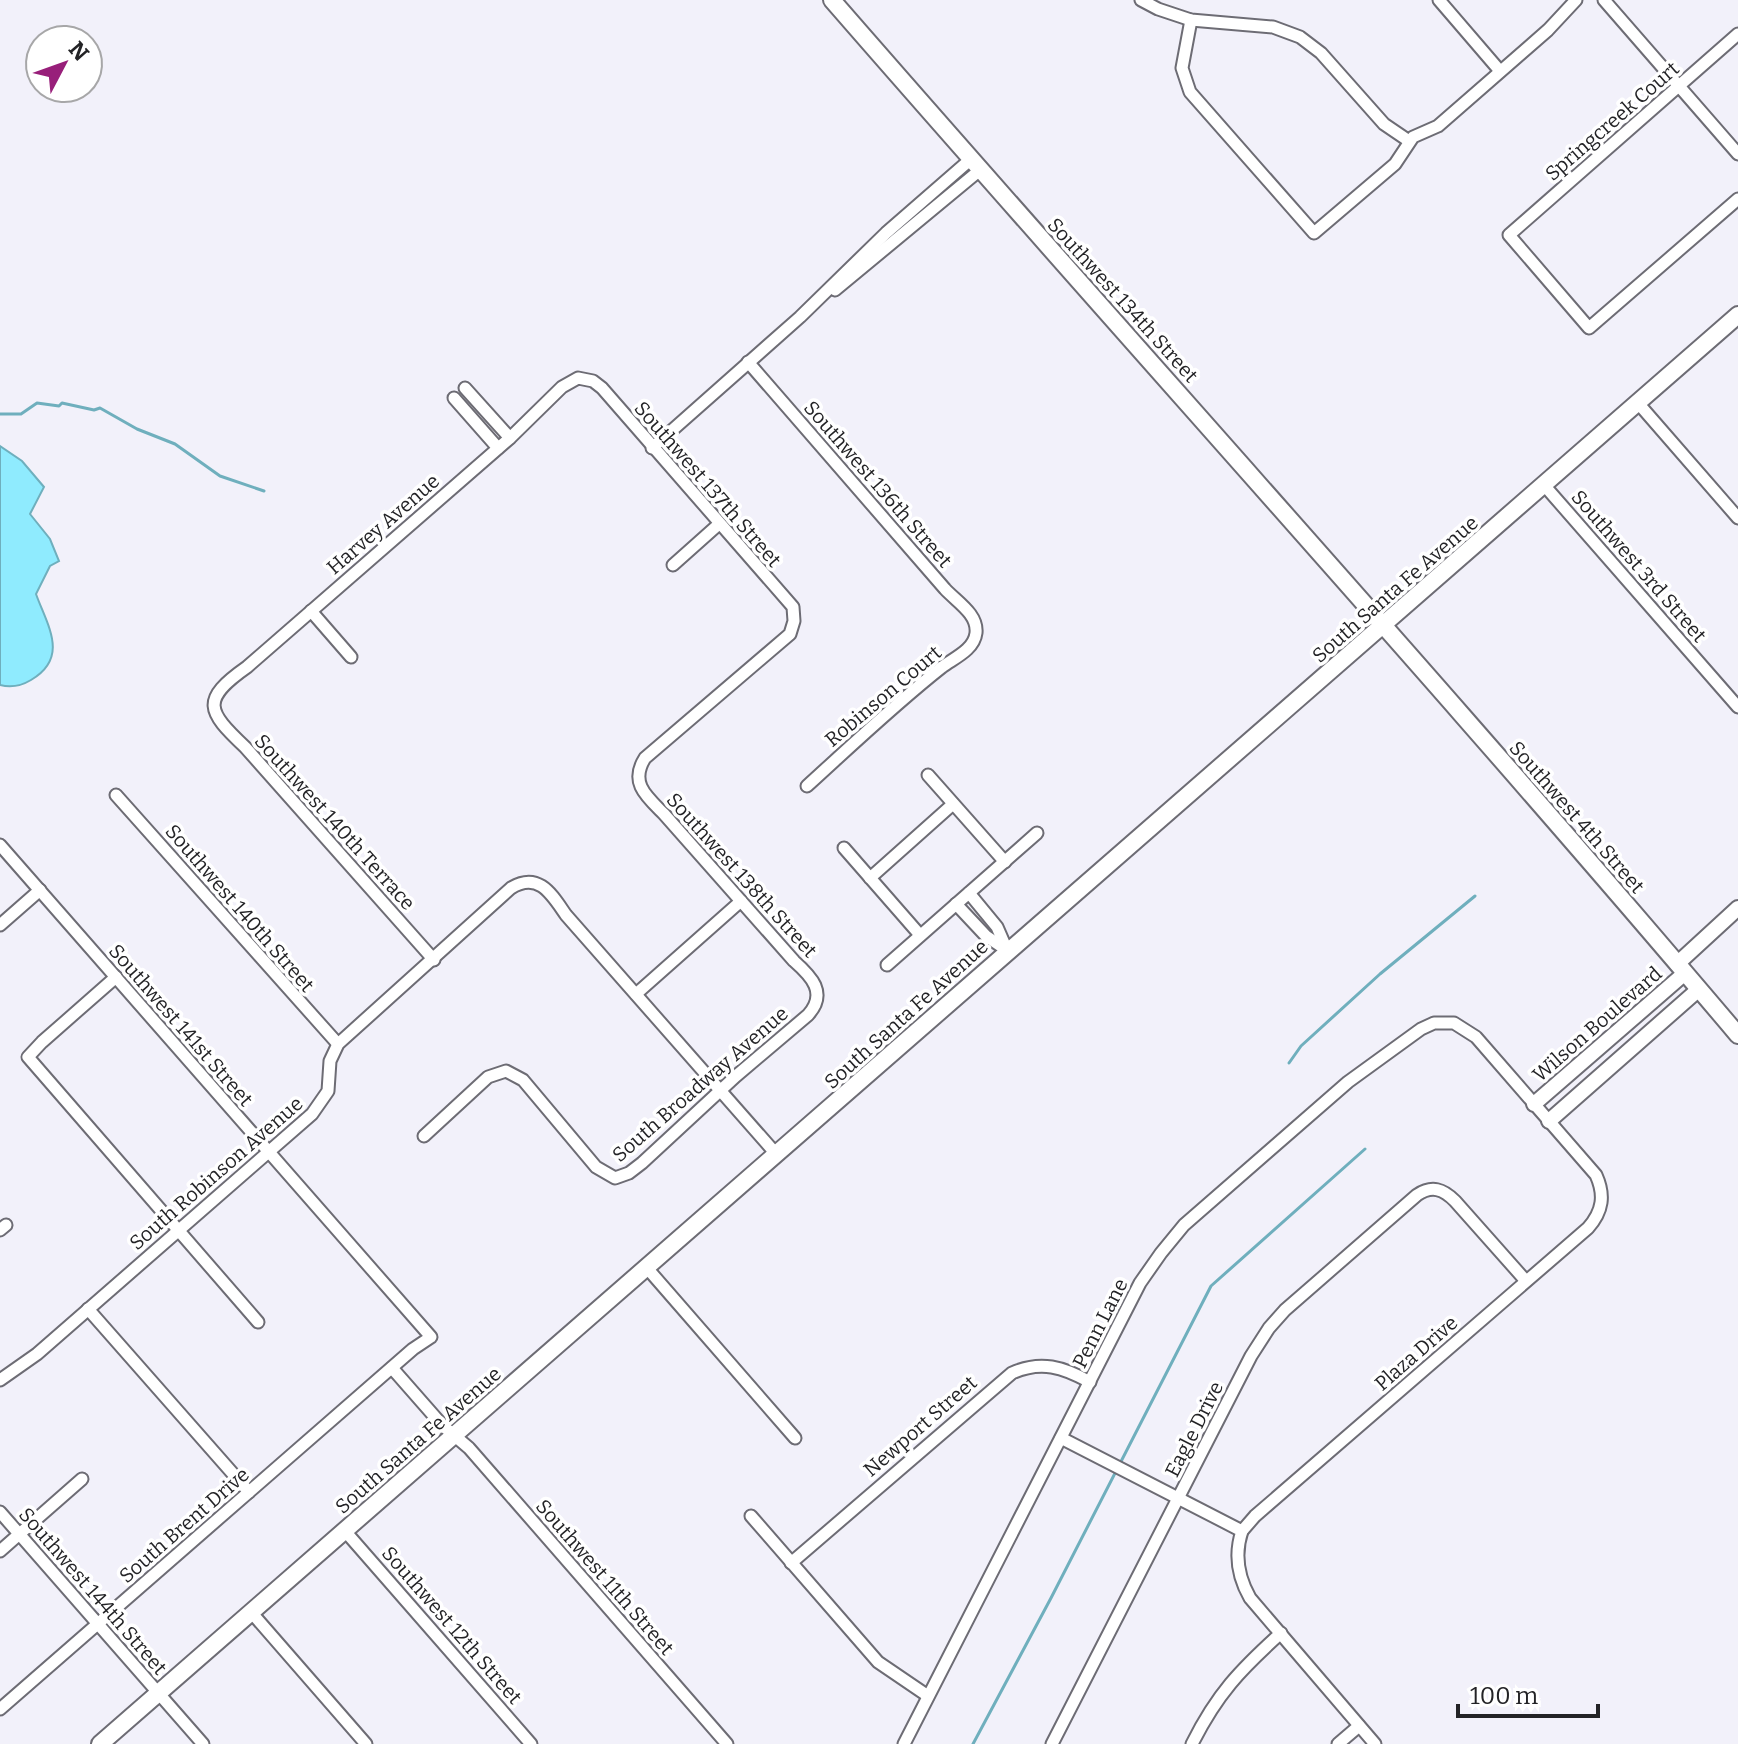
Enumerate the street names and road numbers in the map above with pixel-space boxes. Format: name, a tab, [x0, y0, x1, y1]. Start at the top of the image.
street label: Springcreek Court	[1540, 56, 1684, 186]
street label: Southwest 134th Street	[1043, 213, 1203, 387]
street label: Southwest 137th Street	[630, 396, 786, 572]
street label: Southwest 136th Street	[799, 396, 957, 572]
street label: Harvey Avenue	[322, 469, 444, 579]
street label: Southwest 3rd Street	[1566, 485, 1712, 647]
street label: South Santa Fe Avenue	[1307, 510, 1483, 668]
street label: Robinson Court	[820, 640, 946, 752]
street label: Southwest 140th Terrace	[250, 729, 420, 915]
street label: Southwest 4th Street	[1504, 736, 1650, 898]
street label: Southwest 138th Street	[662, 788, 822, 962]
street label: Southwest 140th Street	[161, 819, 319, 997]
street label: South Santa Fe Avenue	[819, 934, 993, 1094]
street label: Southwest 141st Street	[104, 939, 258, 1111]
street label: Wilson Boulevard	[1528, 961, 1667, 1087]
street label: South Broadway Avenue	[607, 1001, 793, 1167]
street label: South Robinson Avenue	[125, 1091, 307, 1255]
street label: Penn Lane	[1067, 1274, 1133, 1372]
street label: Plaza Drive	[1370, 1310, 1462, 1396]
street label: South Santa Fe Avenue	[330, 1361, 506, 1519]
street label: Newport Street	[859, 1370, 981, 1482]
street label: Eagle Drive	[1160, 1377, 1228, 1481]
street label: South Brent Drive	[114, 1462, 254, 1588]
street label: Southwest 11th Street	[531, 1494, 679, 1660]
street label: Southwest 144th Street	[14, 1503, 172, 1679]
street label: Southwest 12th Street	[377, 1541, 527, 1709]

